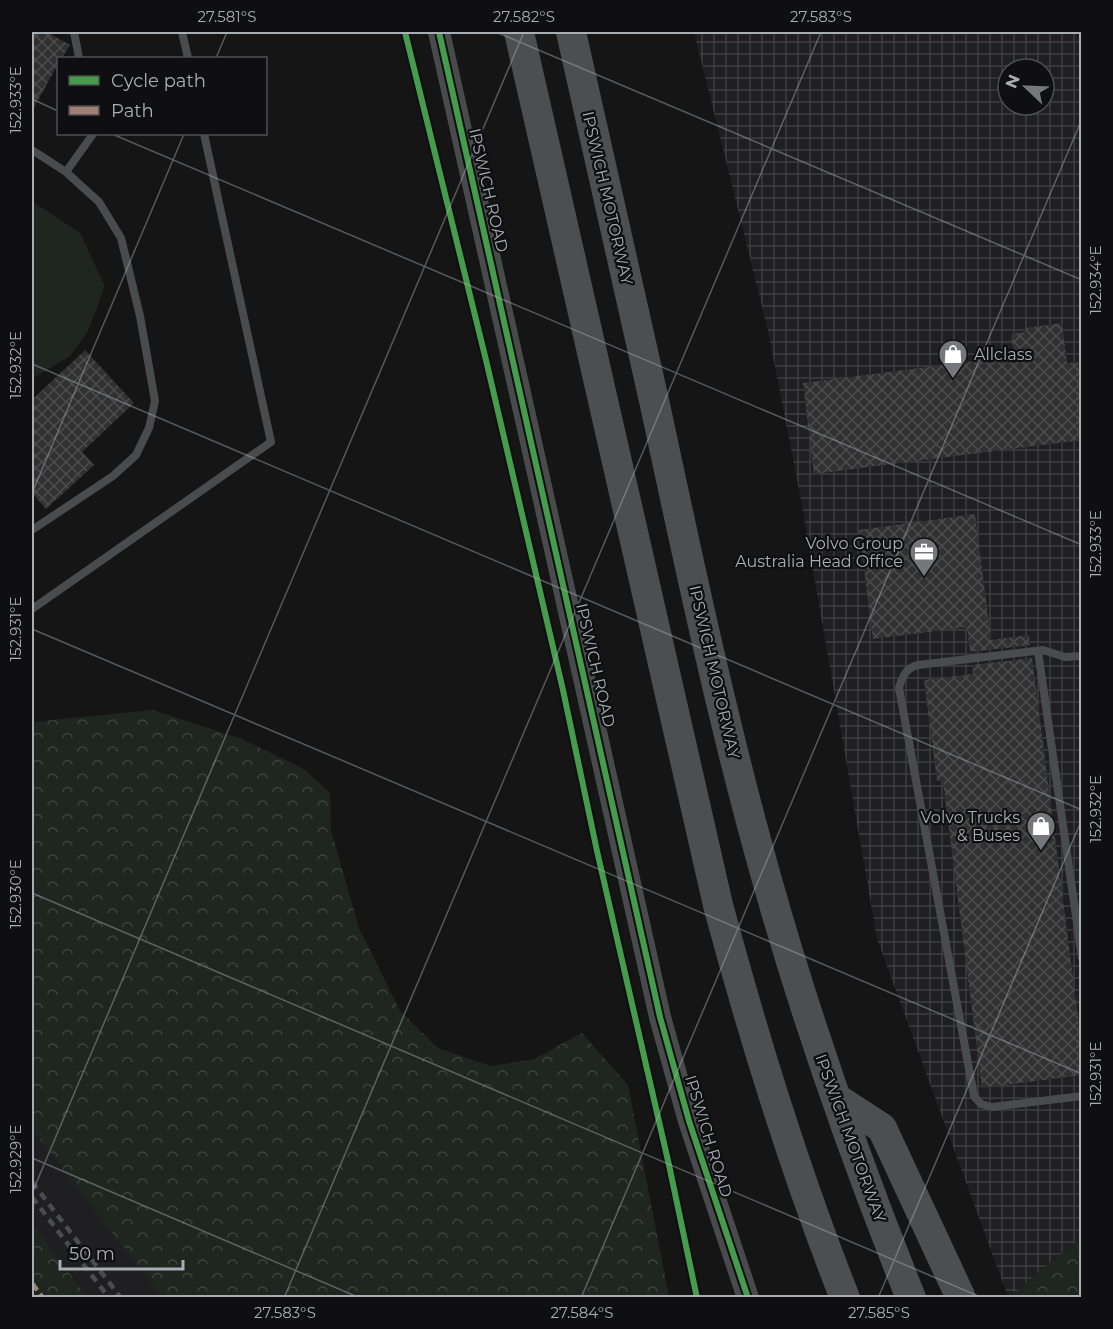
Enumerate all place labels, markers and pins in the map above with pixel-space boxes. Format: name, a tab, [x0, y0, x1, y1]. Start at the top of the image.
shop icon: Allclass	[937, 338, 969, 380]
place label: Allclass	[974, 345, 1033, 364]
place label: Volvo Group Australia Head Office	[735, 534, 903, 571]
office icon: Volvo Group Australia Head Office	[908, 536, 940, 578]
place label: Volvo Trucks & Buses	[921, 808, 1020, 845]
shop icon: Volvo Trucks & Buses	[1025, 810, 1057, 852]

